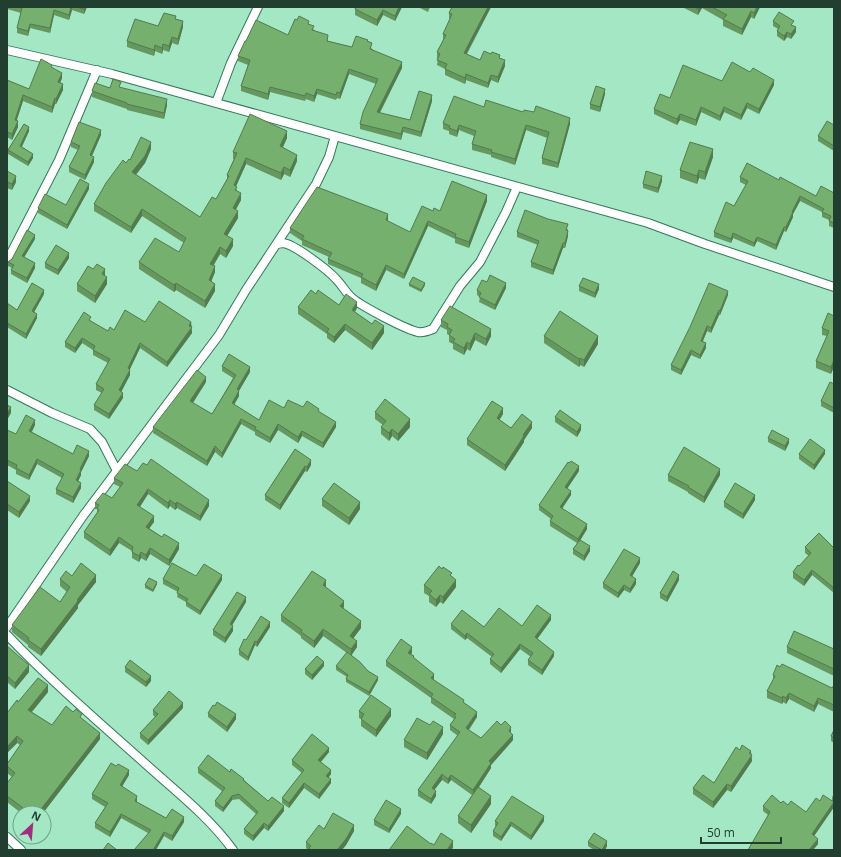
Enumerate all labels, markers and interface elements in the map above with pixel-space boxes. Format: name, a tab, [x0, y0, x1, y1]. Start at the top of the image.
north arrow	[12, 805, 52, 845]
text: N	[29, 807, 44, 824]
scale bar	[701, 819, 781, 845]
text: 50 m	[707, 824, 735, 841]

